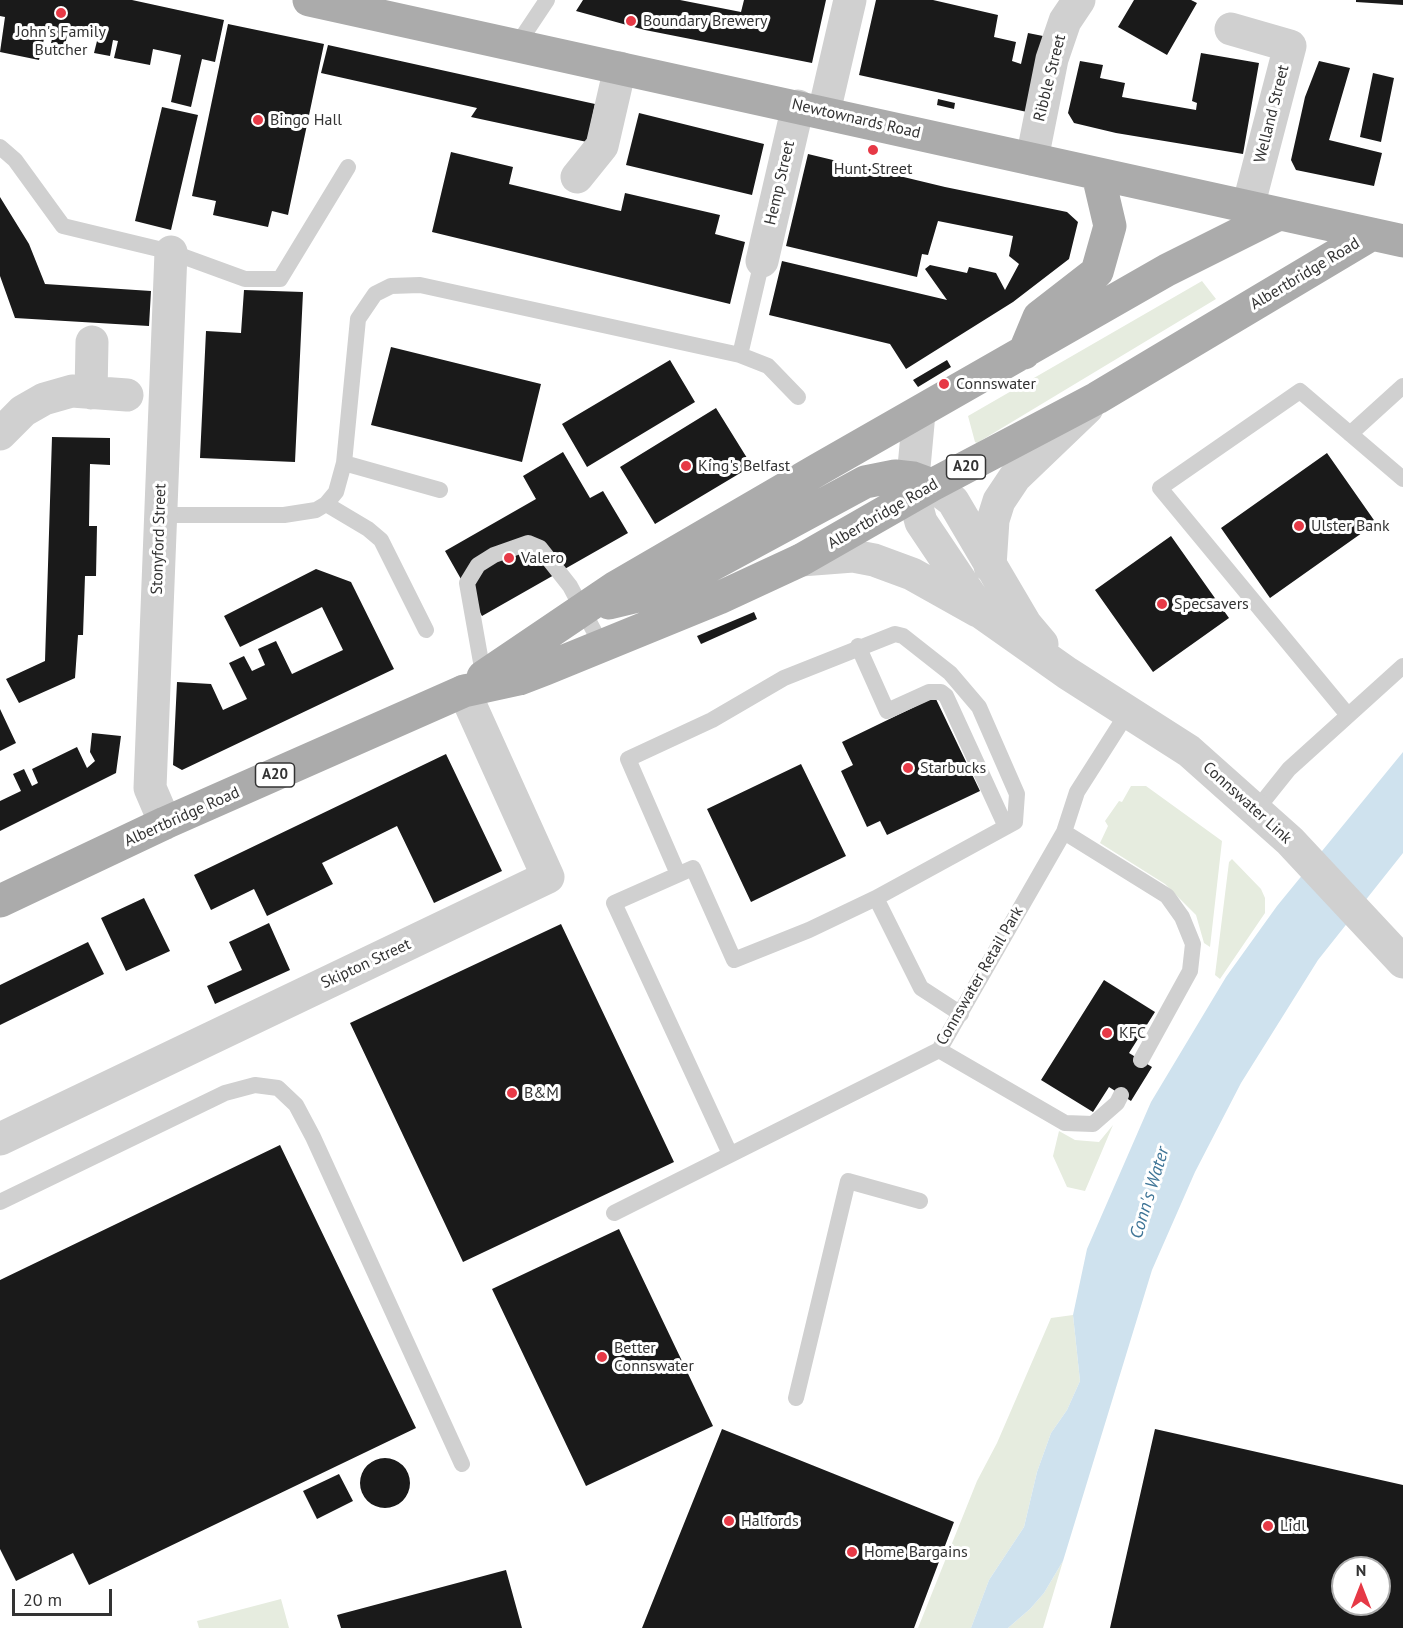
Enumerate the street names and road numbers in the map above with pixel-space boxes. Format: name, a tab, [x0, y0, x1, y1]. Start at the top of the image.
street label: Ribble Street	[1030, 32, 1070, 124]
street label: Welland Street	[1251, 63, 1293, 165]
street label: Newtownards Road	[790, 95, 922, 143]
street label: Hemp Street	[761, 139, 799, 227]
street label: Albertbridge Road	[1247, 234, 1363, 314]
road number: A20	[946, 455, 986, 479]
street label: Albertbridge Road	[825, 475, 941, 553]
street label: Stonyford Street	[147, 483, 171, 595]
street label: Connswater Link	[1199, 758, 1295, 848]
road number: A20	[256, 763, 294, 787]
street label: Albertbridge Road	[121, 783, 243, 851]
street label: Connswater Retail Park	[932, 903, 1028, 1049]
street label: Skipton Street	[318, 935, 414, 993]

